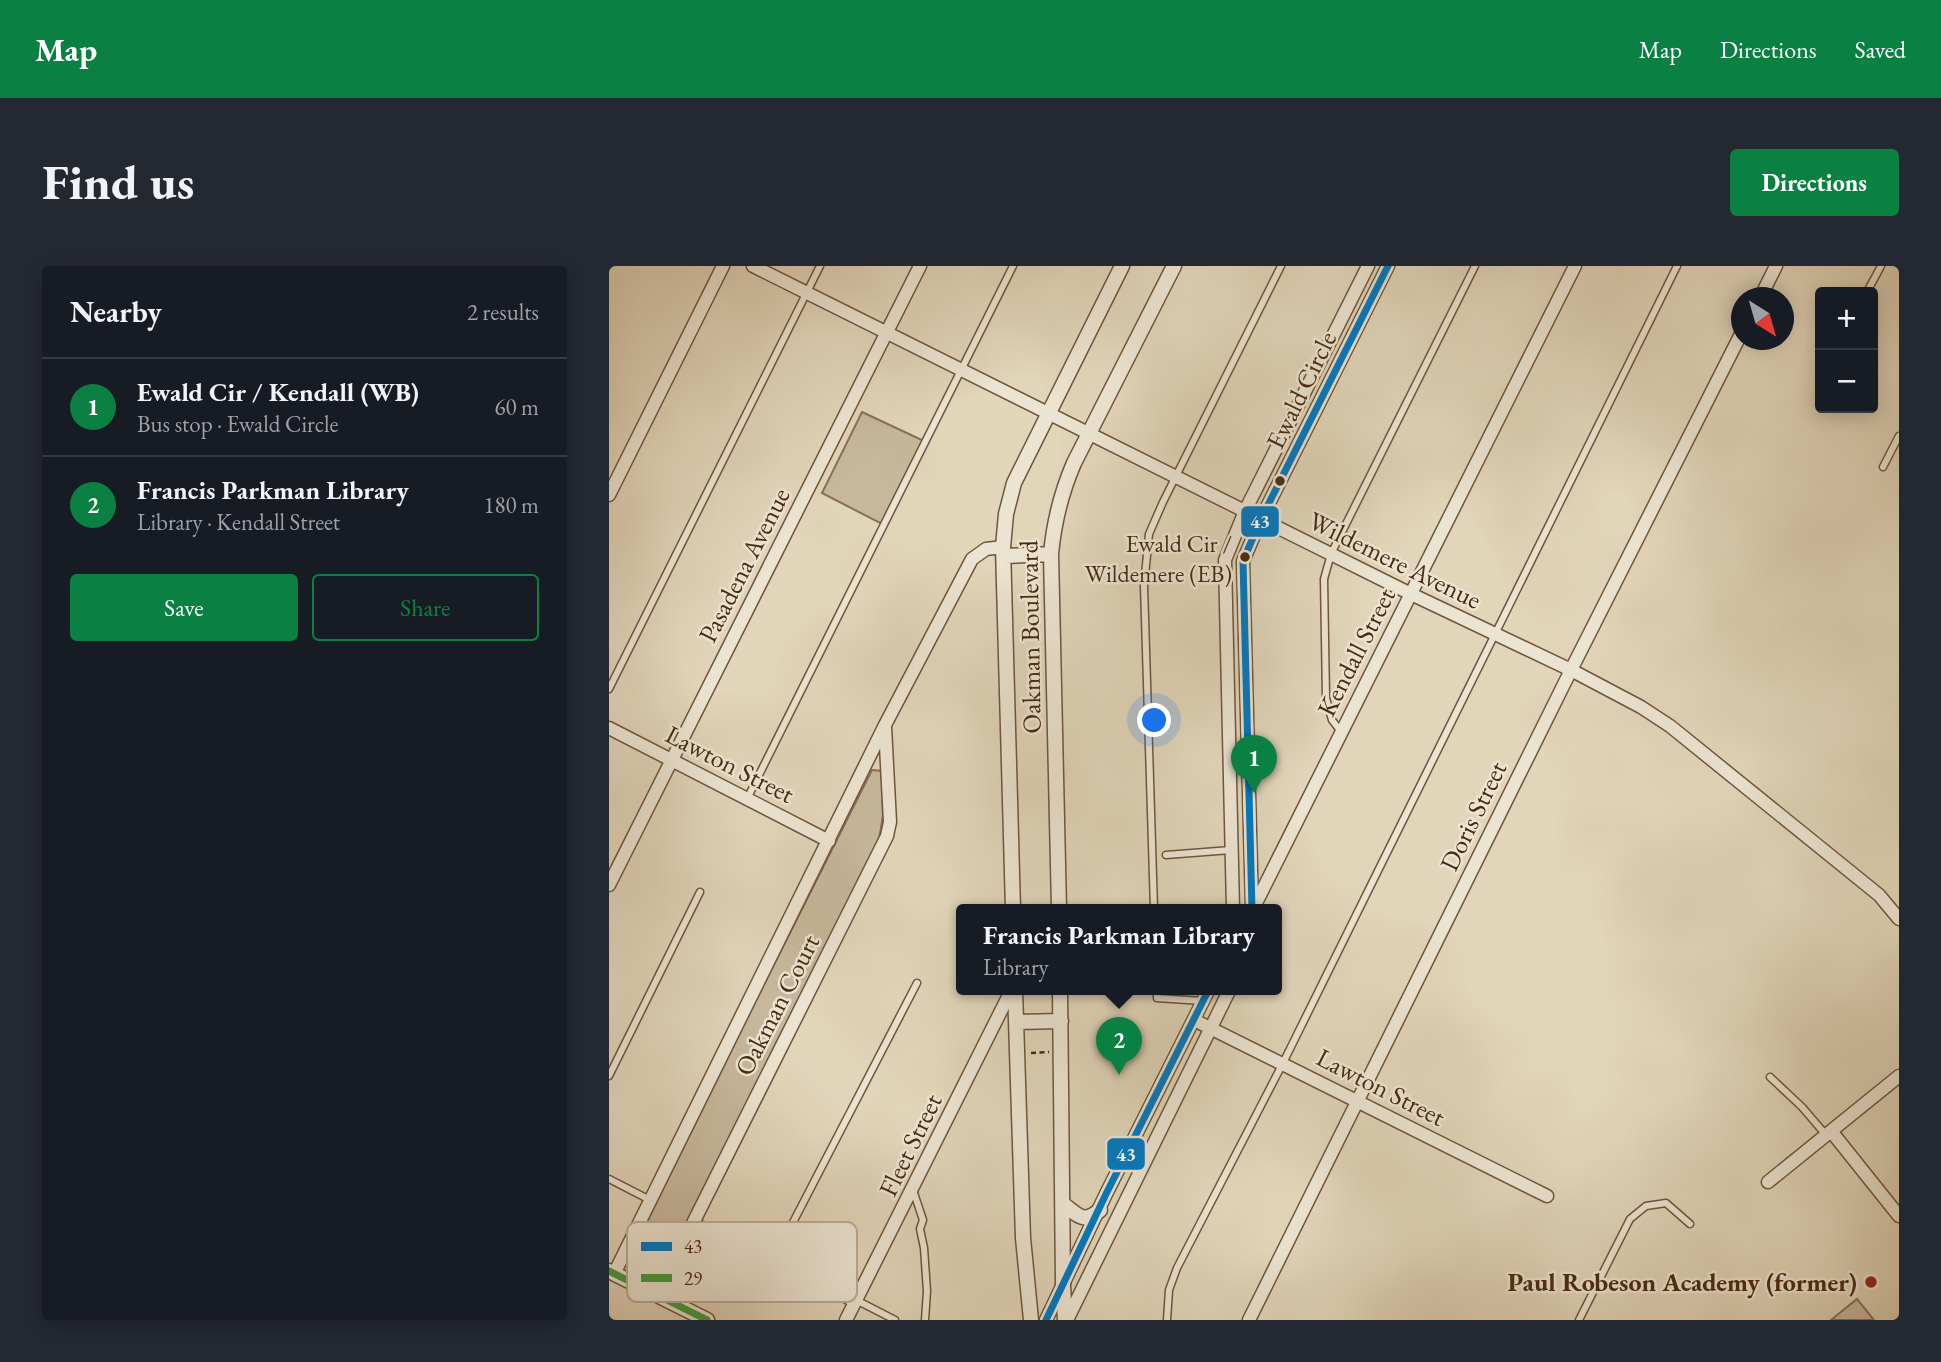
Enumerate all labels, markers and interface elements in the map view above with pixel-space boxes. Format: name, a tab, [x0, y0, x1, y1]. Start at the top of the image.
text: Map	[35, 28, 97, 71]
text: Map	[1639, 34, 1682, 65]
text: Directions	[1720, 34, 1817, 65]
text: Saved	[1855, 34, 1906, 65]
button: Directions	[1730, 149, 1899, 216]
text: Find us	[42, 150, 194, 214]
north arrow	[1731, 287, 1794, 350]
map controls	[1815, 287, 1878, 413]
button: +	[1815, 287, 1878, 350]
text: Nearby	[70, 292, 162, 331]
text: 2 results	[467, 297, 539, 327]
street label: Ewald Circle	[1258, 326, 1344, 454]
button: −	[1815, 350, 1878, 413]
text: Ewald Cir / Kendall (WB)	[137, 375, 419, 409]
text: 1	[87, 392, 99, 422]
text: 60 m	[494, 392, 539, 422]
text: Bus stop · Ewald Circle	[137, 409, 339, 439]
text: Francis Parkman Library	[137, 473, 409, 507]
unlabelled marker	[1273, 474, 1287, 488]
street label: Pasadena Avenue	[690, 482, 798, 648]
text: 2	[87, 490, 99, 520]
text: 180 m	[483, 490, 539, 520]
street label: Wildemere Avenue	[1303, 503, 1487, 617]
line badge: 43	[1240, 505, 1280, 538]
text: Library · Kendall Street	[137, 507, 340, 537]
text: 43	[1250, 509, 1270, 534]
place label: Ewald Cir / Wildemere (EB)	[1084, 528, 1232, 589]
street label: Oakman Boulevard	[1011, 539, 1049, 734]
marker: Ewald Cir / Wildemere (EB)	[1238, 550, 1252, 564]
button: Save	[70, 574, 298, 641]
button: Share	[312, 574, 539, 641]
street label: Kendall Street	[1309, 582, 1403, 722]
your location	[1137, 703, 1171, 737]
street label: Lawton Street	[660, 717, 800, 811]
pin: 1	[1231, 735, 1277, 793]
street label: Doris Street	[1432, 755, 1514, 877]
popup	[956, 904, 1282, 995]
text: Francis Parkman Library	[983, 918, 1255, 952]
street label: Oakman Court	[727, 929, 827, 1081]
text: Library	[983, 952, 1049, 982]
pin: 2	[1096, 1017, 1142, 1075]
street label: Lawton Street	[1311, 1040, 1451, 1134]
street label: Fleet Street	[871, 1088, 949, 1202]
line badge: 43	[1106, 1137, 1146, 1171]
text: 43	[1116, 1142, 1136, 1167]
legend	[627, 1222, 857, 1302]
text: 43	[684, 1234, 702, 1259]
place label: Paul Robeson Academy (former)	[1507, 1265, 1857, 1299]
text: 29	[684, 1266, 702, 1291]
marker: Paul Robeson Academy (former)	[1863, 1274, 1879, 1290]

